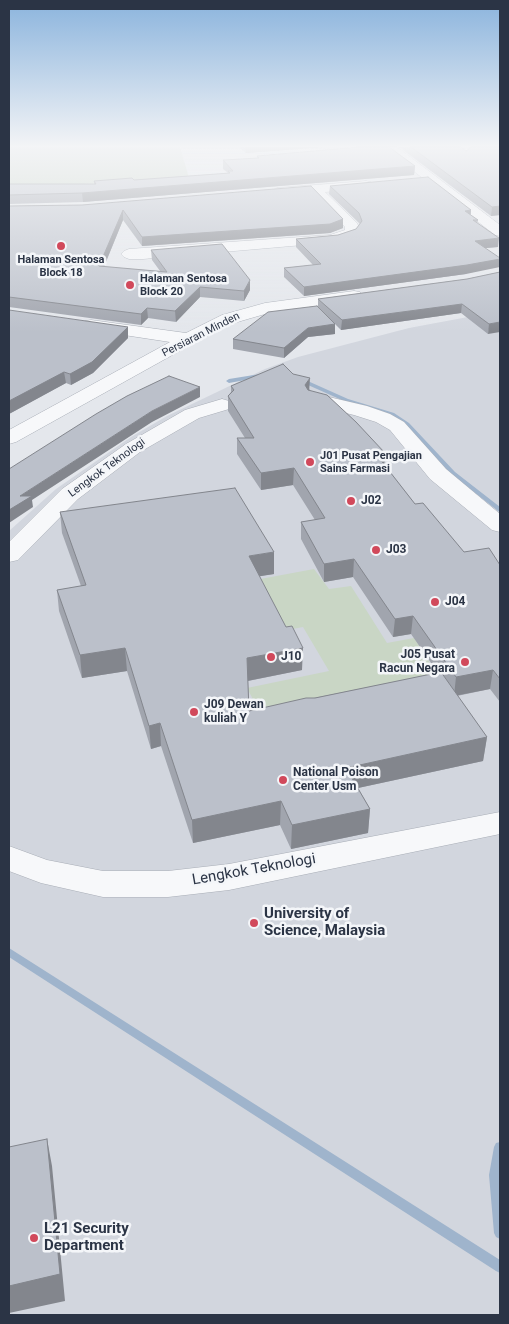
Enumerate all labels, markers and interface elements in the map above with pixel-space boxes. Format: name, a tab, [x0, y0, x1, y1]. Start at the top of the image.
marker: Halaman Sentosa Block 18	[55, 240, 67, 252]
place label: Halaman Sentosa Block 18	[18, 253, 104, 279]
place label: Halaman Sentosa Block 20	[140, 272, 227, 298]
marker: Halaman Sentosa Block 20	[124, 279, 136, 291]
street label: Persiaran Minden	[160, 310, 242, 360]
street label: Lengkok Teknologi	[66, 436, 148, 500]
place label: J01 Pusat Pengajian Sains Farmasi	[320, 449, 422, 475]
marker: J01 Pusat Pengajian Sains Farmasi	[304, 456, 316, 468]
place label: J02	[361, 494, 381, 508]
marker: J02	[345, 495, 357, 507]
place label: J03	[386, 543, 406, 557]
marker: J03	[370, 544, 382, 556]
place label: J04	[445, 595, 465, 609]
marker: J04	[429, 596, 441, 608]
place label: J05 Pusat Racun Negara	[379, 648, 455, 676]
place label: J10	[281, 650, 301, 664]
marker: J10	[265, 651, 277, 663]
marker: J05 Pusat Racun Negara	[459, 656, 471, 668]
place label: J09 Dewan kuliah Y	[204, 698, 264, 726]
marker: J09 Dewan kuliah Y	[188, 706, 200, 718]
place label: National Poison Center Usm	[293, 766, 378, 794]
marker: National Poison Center Usm	[277, 774, 289, 786]
street label: Lengkok Teknologi	[191, 850, 317, 890]
place label: University of Science, Malaysia	[264, 905, 385, 940]
marker: University of Science, Malaysia	[248, 917, 260, 929]
place label: L21 Security Department	[44, 1220, 129, 1255]
marker: L21 Security Department	[28, 1232, 40, 1244]

